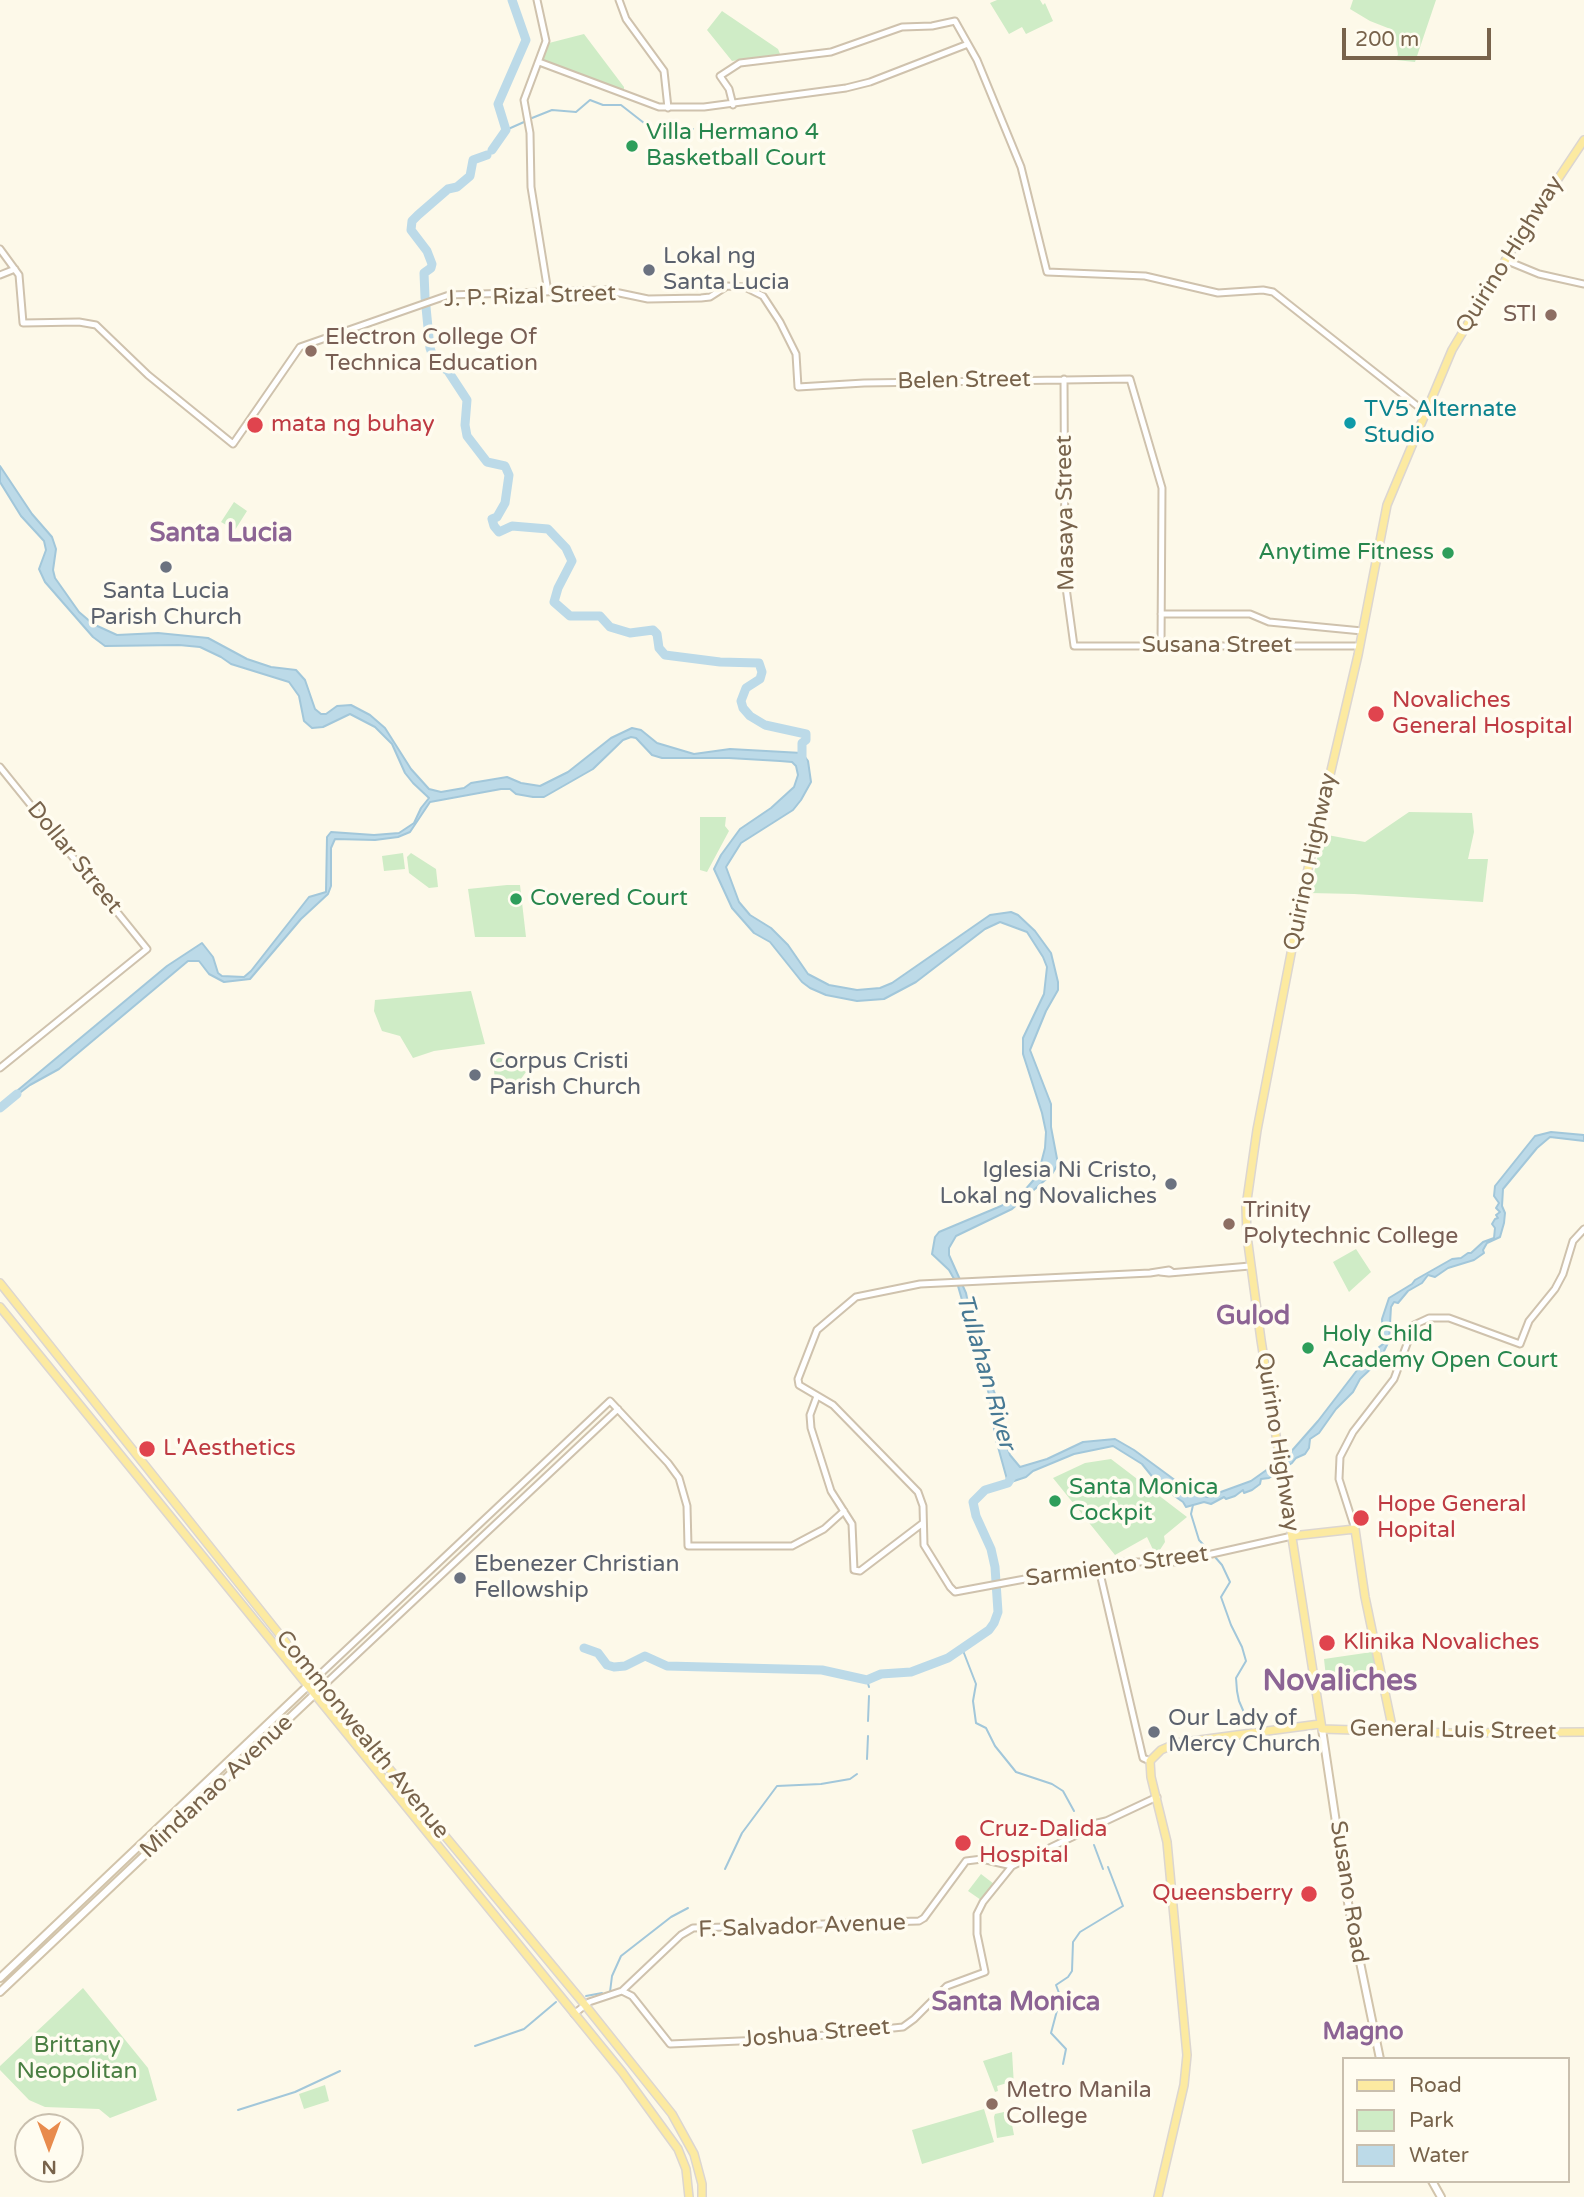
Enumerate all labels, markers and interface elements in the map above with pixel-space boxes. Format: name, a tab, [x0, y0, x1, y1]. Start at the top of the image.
scale bar	[1346, 14, 1495, 58]
text: 200 m	[1355, 27, 1419, 52]
place label: Villa Hermano 4 Basketball Court	[646, 119, 826, 173]
marker: Villa Hermano 4 Basketball Court	[624, 138, 640, 154]
street label: Quirino Highway	[1450, 171, 1570, 339]
place label: Lokal ng Santa Lucia	[663, 243, 790, 297]
marker: Lokal ng Santa Lucia	[641, 262, 657, 278]
street label: J. P. Rizal Street	[443, 280, 617, 314]
place label: STI	[1503, 301, 1537, 329]
marker: STI	[1543, 307, 1559, 323]
place label: Electron College Of Technica Education	[325, 324, 538, 378]
marker: Electron College Of Technica Education	[303, 343, 319, 359]
street label: Belen Street	[897, 366, 1031, 396]
place label: TV5 Alternate Studio	[1364, 396, 1517, 450]
place label: mata ng buhay	[271, 411, 435, 439]
marker: mata ng buhay	[245, 415, 265, 435]
marker: TV5 Alternate Studio	[1342, 415, 1358, 431]
street label: Masaya Street	[1051, 435, 1081, 591]
district label: Santa Lucia	[149, 518, 293, 550]
place label: Anytime Fitness	[1258, 539, 1434, 567]
marker: Anytime Fitness	[1440, 545, 1456, 561]
marker: Santa Lucia Parish Church	[158, 559, 174, 575]
place label: Santa Lucia Parish Church	[90, 578, 242, 632]
street label: Susana Street	[1142, 632, 1292, 660]
place label: Novaliches General Hospital	[1392, 687, 1573, 741]
marker: Novaliches General Hospital	[1366, 704, 1386, 724]
street label: Quirino Highway	[1279, 771, 1343, 953]
street label: Dollar Street	[21, 797, 127, 919]
place label: Covered Court	[530, 885, 688, 913]
marker: Covered Court	[508, 891, 524, 907]
place label: Corpus Cristi Parish Church	[489, 1048, 641, 1102]
marker: Corpus Cristi Parish Church	[467, 1067, 483, 1083]
place label: Iglesia Ni Cristo, Lokal ng Novaliches	[940, 1157, 1157, 1211]
marker: Iglesia Ni Cristo, Lokal ng Novaliches	[1163, 1176, 1179, 1192]
place label: Trinity Polytechnic College	[1243, 1197, 1458, 1251]
marker: Trinity Polytechnic College	[1221, 1216, 1237, 1232]
water label: Tullahan River	[949, 1291, 1021, 1453]
district label: Gulod	[1216, 1301, 1290, 1333]
place label: Holy Child Academy Open Court	[1322, 1321, 1558, 1375]
marker: Holy Child Academy Open Court	[1300, 1340, 1316, 1356]
street label: Quirino Highway	[1249, 1350, 1305, 1534]
place label: L'Aesthetics	[163, 1435, 296, 1463]
marker: L'Aesthetics	[137, 1439, 157, 1459]
place label: Santa Monica Cockpit	[1069, 1474, 1218, 1528]
place label: Hope General Hopital	[1377, 1491, 1526, 1545]
marker: Santa Monica Cockpit	[1047, 1493, 1063, 1509]
marker: Hope General Hopital	[1351, 1508, 1371, 1528]
street label: Sarmiento Street	[1024, 1541, 1210, 1593]
place label: Ebenezer Christian Fellowship	[474, 1551, 679, 1605]
marker: Ebenezer Christian Fellowship	[452, 1570, 468, 1586]
street label: Commonwealth Avenue	[269, 1625, 455, 1845]
place label: Klinika Novaliches	[1343, 1629, 1540, 1657]
marker: Klinika Novaliches	[1317, 1633, 1337, 1653]
district label: Novaliches	[1263, 1664, 1417, 1700]
place label: Our Lady of Mercy Church	[1168, 1705, 1321, 1759]
street label: Mindanao Avenue	[135, 1709, 299, 1865]
street label: General Luis Street	[1349, 1715, 1557, 1747]
marker: Our Lady of Mercy Church	[1146, 1724, 1162, 1740]
place label: Cruz-Dalida Hospital	[979, 1816, 1107, 1870]
street label: Susano Road	[1323, 1819, 1373, 1965]
marker: Cruz-Dalida Hospital	[953, 1833, 973, 1853]
place label: Queensberry	[1152, 1880, 1293, 1908]
marker: Queensberry	[1299, 1884, 1319, 1904]
street label: F. Salvador Avenue	[698, 1910, 906, 1944]
district label: Santa Monica	[932, 1987, 1100, 2019]
street label: Joshua Street	[741, 2014, 891, 2054]
district label: Magno	[1322, 2019, 1404, 2047]
park label: Brittany Neopolitan	[17, 2032, 137, 2086]
legend	[1342, 2057, 1570, 2183]
text: Road	[1409, 2073, 1462, 2098]
place label: Metro Manila College	[1006, 2077, 1152, 2131]
marker: Metro Manila College	[984, 2096, 1000, 2112]
text: Park	[1409, 2108, 1454, 2133]
north arrow	[14, 2113, 84, 2183]
text: Water	[1409, 2143, 1469, 2168]
text: N	[41, 2156, 57, 2178]

